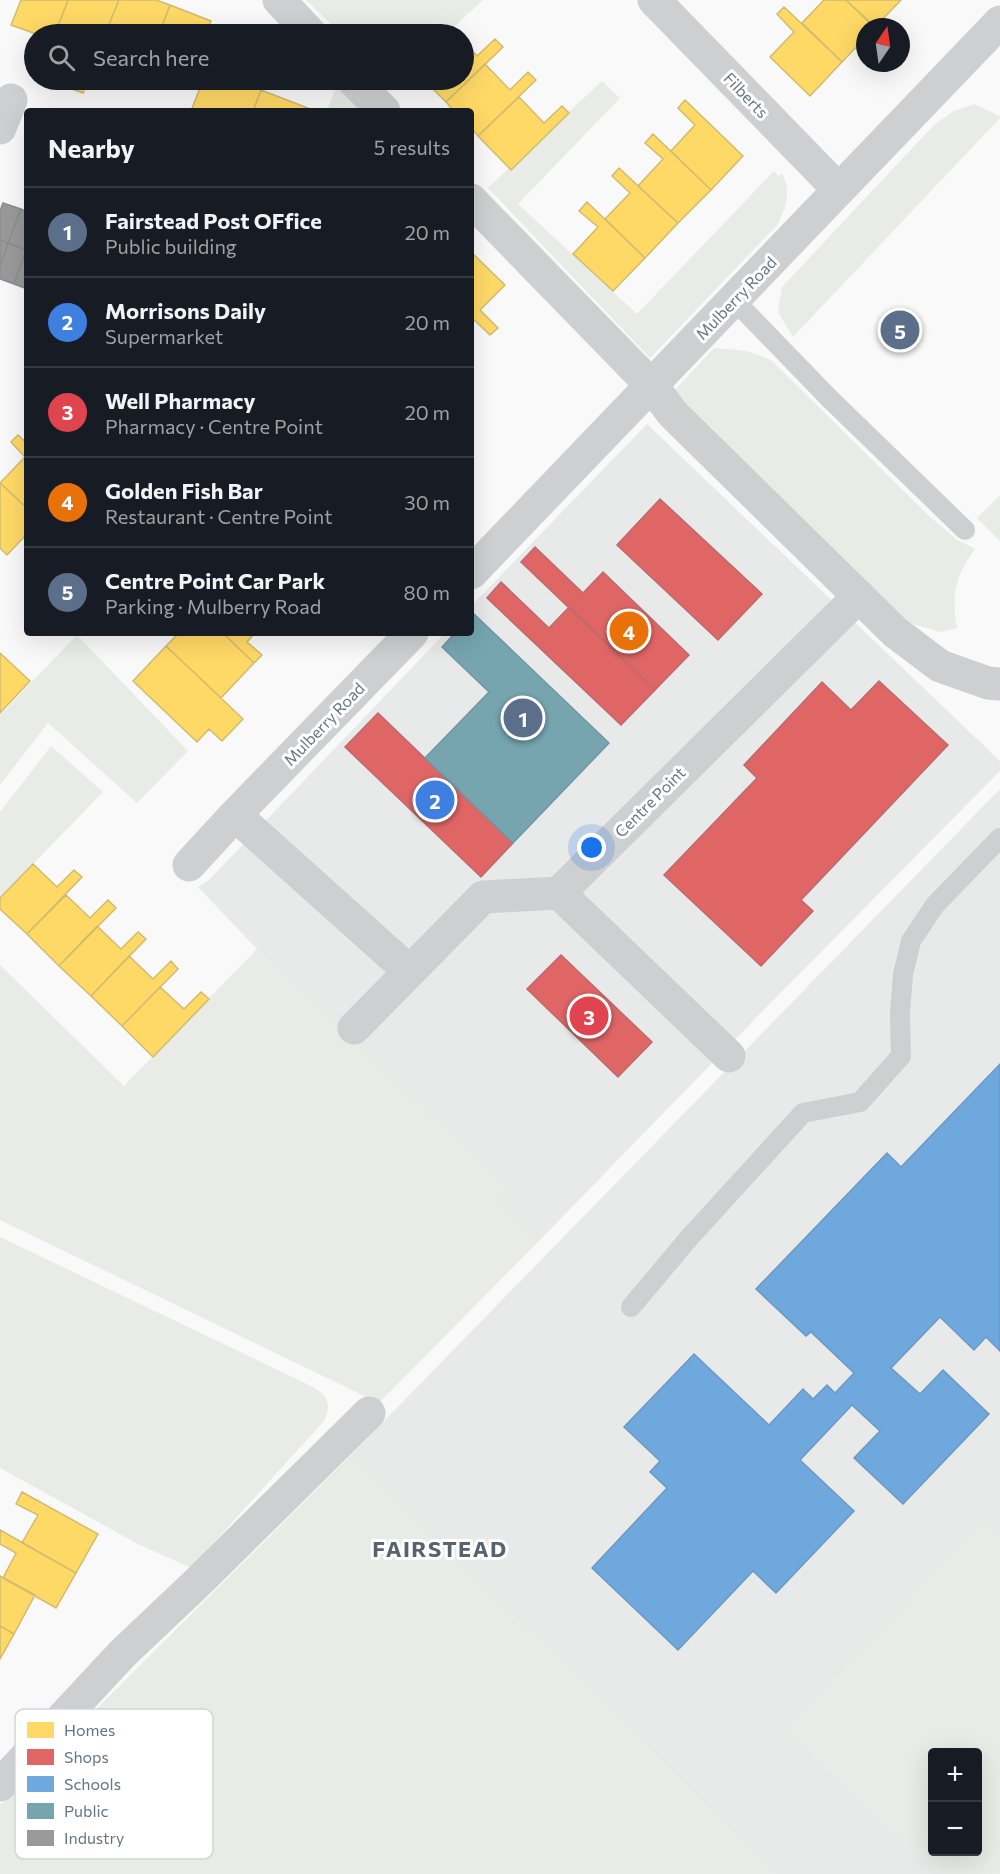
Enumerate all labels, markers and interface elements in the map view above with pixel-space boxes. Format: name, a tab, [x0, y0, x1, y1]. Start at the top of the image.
north arrow	[856, 18, 910, 72]
search box	[24, 24, 474, 90]
icon: search	[45, 41, 78, 74]
text: Search here	[93, 44, 209, 71]
street label: Filberts	[720, 68, 772, 121]
text: Nearby	[48, 132, 135, 163]
text: 5 results	[374, 135, 450, 159]
text: Fairstead Post OFfice	[105, 207, 322, 234]
text: 1	[63, 220, 72, 244]
text: 20 m	[405, 220, 450, 244]
text: Public building	[105, 234, 237, 258]
street label: Mulberry Road	[691, 252, 780, 343]
text: Morrisons Daily	[105, 297, 266, 324]
pin: 5	[880, 308, 920, 352]
text: 2	[62, 310, 73, 334]
text: 20 m	[405, 310, 450, 334]
text: Supermarket	[105, 324, 223, 348]
text: Well Pharmacy	[105, 387, 255, 414]
text: 3	[62, 400, 73, 424]
text: 20 m	[405, 400, 450, 424]
text: Pharmacy · Centre Point	[105, 414, 323, 438]
text: Golden Fish Bar	[105, 477, 263, 504]
text: 4	[61, 490, 74, 514]
text: 30 m	[404, 490, 450, 514]
text: Restaurant · Centre Point	[105, 504, 332, 528]
text: Centre Point Car Park	[105, 567, 325, 594]
text: 5	[62, 580, 73, 604]
text: 80 m	[404, 580, 450, 604]
text: Parking · Mulberry Road	[105, 594, 321, 618]
pin: 4	[610, 608, 648, 654]
street label: Mulberry Road	[279, 678, 368, 769]
pin: 1	[504, 696, 542, 740]
street label: Centre Point	[610, 762, 689, 841]
pin: 2	[416, 778, 454, 822]
your location	[577, 833, 606, 862]
pin: 3	[570, 994, 608, 1038]
district label: FAIRSTEAD	[372, 1535, 508, 1562]
legend	[15, 1709, 213, 1859]
text: Homes	[64, 1720, 115, 1739]
text: Shops	[64, 1747, 109, 1766]
map controls	[928, 1748, 982, 1856]
button: +	[928, 1748, 982, 1802]
text: Schools	[64, 1774, 121, 1793]
text: Public	[64, 1801, 109, 1820]
button: −	[928, 1802, 982, 1856]
text: Industry	[64, 1828, 124, 1847]

